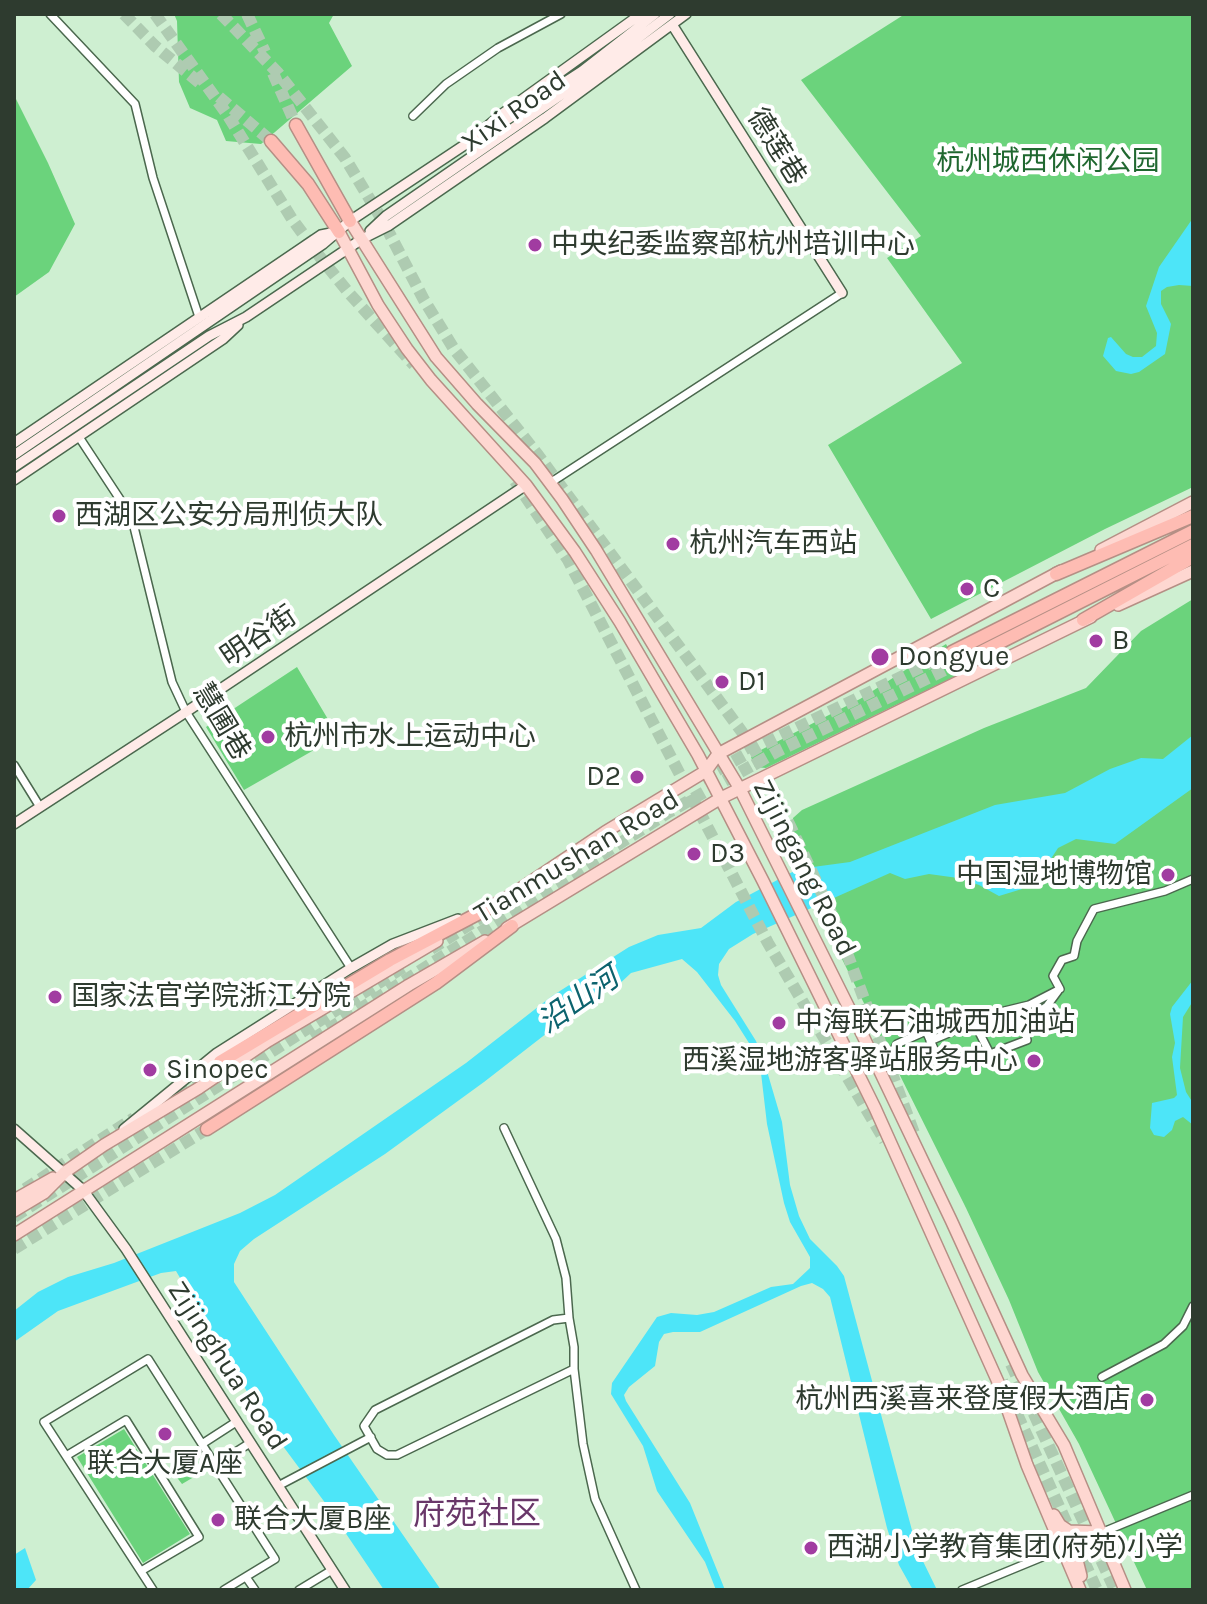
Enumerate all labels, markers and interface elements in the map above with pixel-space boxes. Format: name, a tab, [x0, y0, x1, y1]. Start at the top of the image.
street label: Xixi Road	[455, 64, 573, 160]
street label: 德莲巷	[739, 102, 813, 192]
park label: 杭州城西休闲公园	[936, 145, 1160, 179]
place label: 中央纪委监察部杭州培训中心	[551, 228, 915, 262]
marker: 中央纪委监察部杭州培训中心	[526, 236, 544, 254]
place label: 西湖区公安分局刑侦大队	[75, 499, 383, 533]
marker: 西湖区公安分局刑侦大队	[50, 507, 68, 525]
place label: 杭州汽车西站	[689, 527, 857, 561]
marker: 杭州汽车西站	[664, 535, 682, 553]
place label: C	[983, 572, 1000, 606]
marker: C	[958, 580, 976, 598]
street label: 明谷街	[215, 600, 303, 674]
place label: B	[1112, 624, 1129, 658]
marker: B	[1087, 632, 1105, 650]
place label: Dongyue	[898, 640, 1009, 674]
marker: Dongyue	[869, 646, 891, 668]
place label: D1	[738, 665, 766, 699]
marker: D1	[713, 673, 731, 691]
street label: 慧圃巷	[185, 677, 257, 767]
place label: 杭州市水上运动中心	[284, 720, 536, 754]
marker: 杭州市水上运动中心	[259, 728, 277, 746]
place label: D2	[586, 760, 621, 794]
marker: D2	[628, 768, 646, 786]
street label: Zijingang Road	[745, 774, 863, 962]
street label: Tianmushan Road	[469, 783, 685, 931]
place label: D3	[710, 837, 745, 871]
marker: D3	[685, 845, 703, 863]
place label: 中国湿地博物馆	[956, 858, 1152, 892]
marker: 中国湿地博物馆	[1159, 866, 1177, 884]
water label: 沿山河	[532, 960, 626, 1042]
place label: 国家法官学院浙江分院	[71, 980, 351, 1014]
marker: 国家法官学院浙江分院	[46, 988, 64, 1006]
place label: 中海联石油城西加油站	[795, 1006, 1075, 1040]
marker: 中海联石油城西加油站	[770, 1014, 788, 1032]
place label: 西溪湿地游客驿站服务中心	[682, 1044, 1018, 1078]
marker: 西溪湿地游客驿站服务中心	[1025, 1052, 1043, 1070]
place label: Sinopec	[166, 1053, 269, 1087]
marker: Sinopec	[141, 1061, 159, 1079]
street label: Zijinghua Road	[160, 1275, 294, 1457]
place label: 杭州西溪喜来登度假大酒店	[795, 1383, 1131, 1417]
marker: 杭州西溪喜来登度假大酒店	[1138, 1391, 1156, 1409]
marker: 联合大厦A座	[156, 1425, 174, 1443]
place label: 联合大厦A座	[87, 1447, 243, 1481]
district label: 府苑社区	[413, 1496, 541, 1534]
place label: 联合大厦B座	[234, 1503, 391, 1537]
marker: 联合大厦B座	[209, 1511, 227, 1529]
place label: 西湖小学教育集团(府苑)小学	[827, 1531, 1183, 1565]
marker: 西湖小学教育集团(府苑)小学	[802, 1539, 820, 1557]

